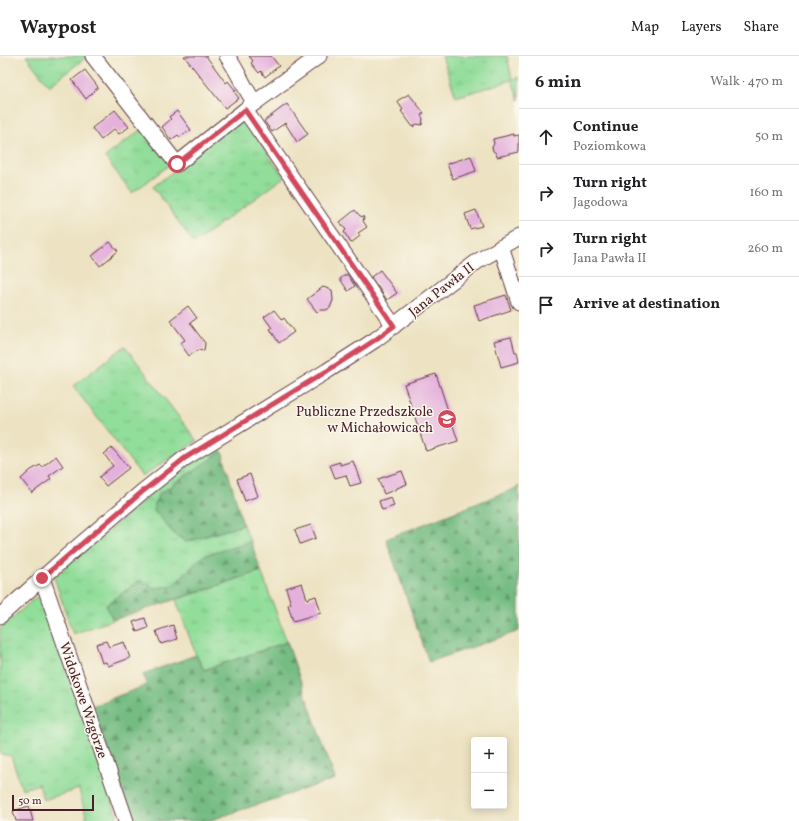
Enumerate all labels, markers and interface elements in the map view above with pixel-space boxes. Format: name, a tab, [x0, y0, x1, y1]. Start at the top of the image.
text: Waypost	[20, 15, 96, 41]
text: Map	[631, 18, 659, 37]
text: Layers	[681, 18, 721, 37]
text: Share	[743, 18, 779, 37]
text: 6 min	[535, 71, 581, 94]
text: Walk · 470 m	[710, 73, 783, 91]
text: Continue	[573, 117, 638, 138]
icon: ahead	[535, 126, 557, 148]
text: 50 m	[755, 128, 783, 146]
text: Poziomkowa	[573, 138, 646, 156]
route start	[168, 155, 186, 173]
text: Turn right	[573, 173, 647, 194]
icon: right	[535, 182, 557, 204]
text: 160 m	[749, 184, 783, 202]
text: Jagodowa	[573, 194, 628, 212]
text: Turn right	[573, 229, 647, 250]
icon: right	[535, 238, 557, 260]
text: 260 m	[748, 240, 783, 258]
text: Jana Pawła II	[573, 250, 646, 268]
street label: Jana Pawła II	[405, 258, 479, 322]
icon: arrive	[535, 294, 557, 316]
text: Arrive at destination	[573, 294, 720, 315]
place label: Publiczne Przedszkole w Michałowicach	[296, 403, 433, 438]
school or university icon: Publiczne Przedszkole w Michałowicach	[436, 408, 458, 430]
route end	[33, 569, 51, 587]
street label: Widokowe Wzgórze	[54, 640, 112, 762]
map controls	[471, 737, 507, 809]
button: +	[471, 737, 507, 773]
button: −	[471, 773, 507, 809]
scale bar	[12, 793, 94, 812]
text: 50 m	[18, 794, 42, 809]

